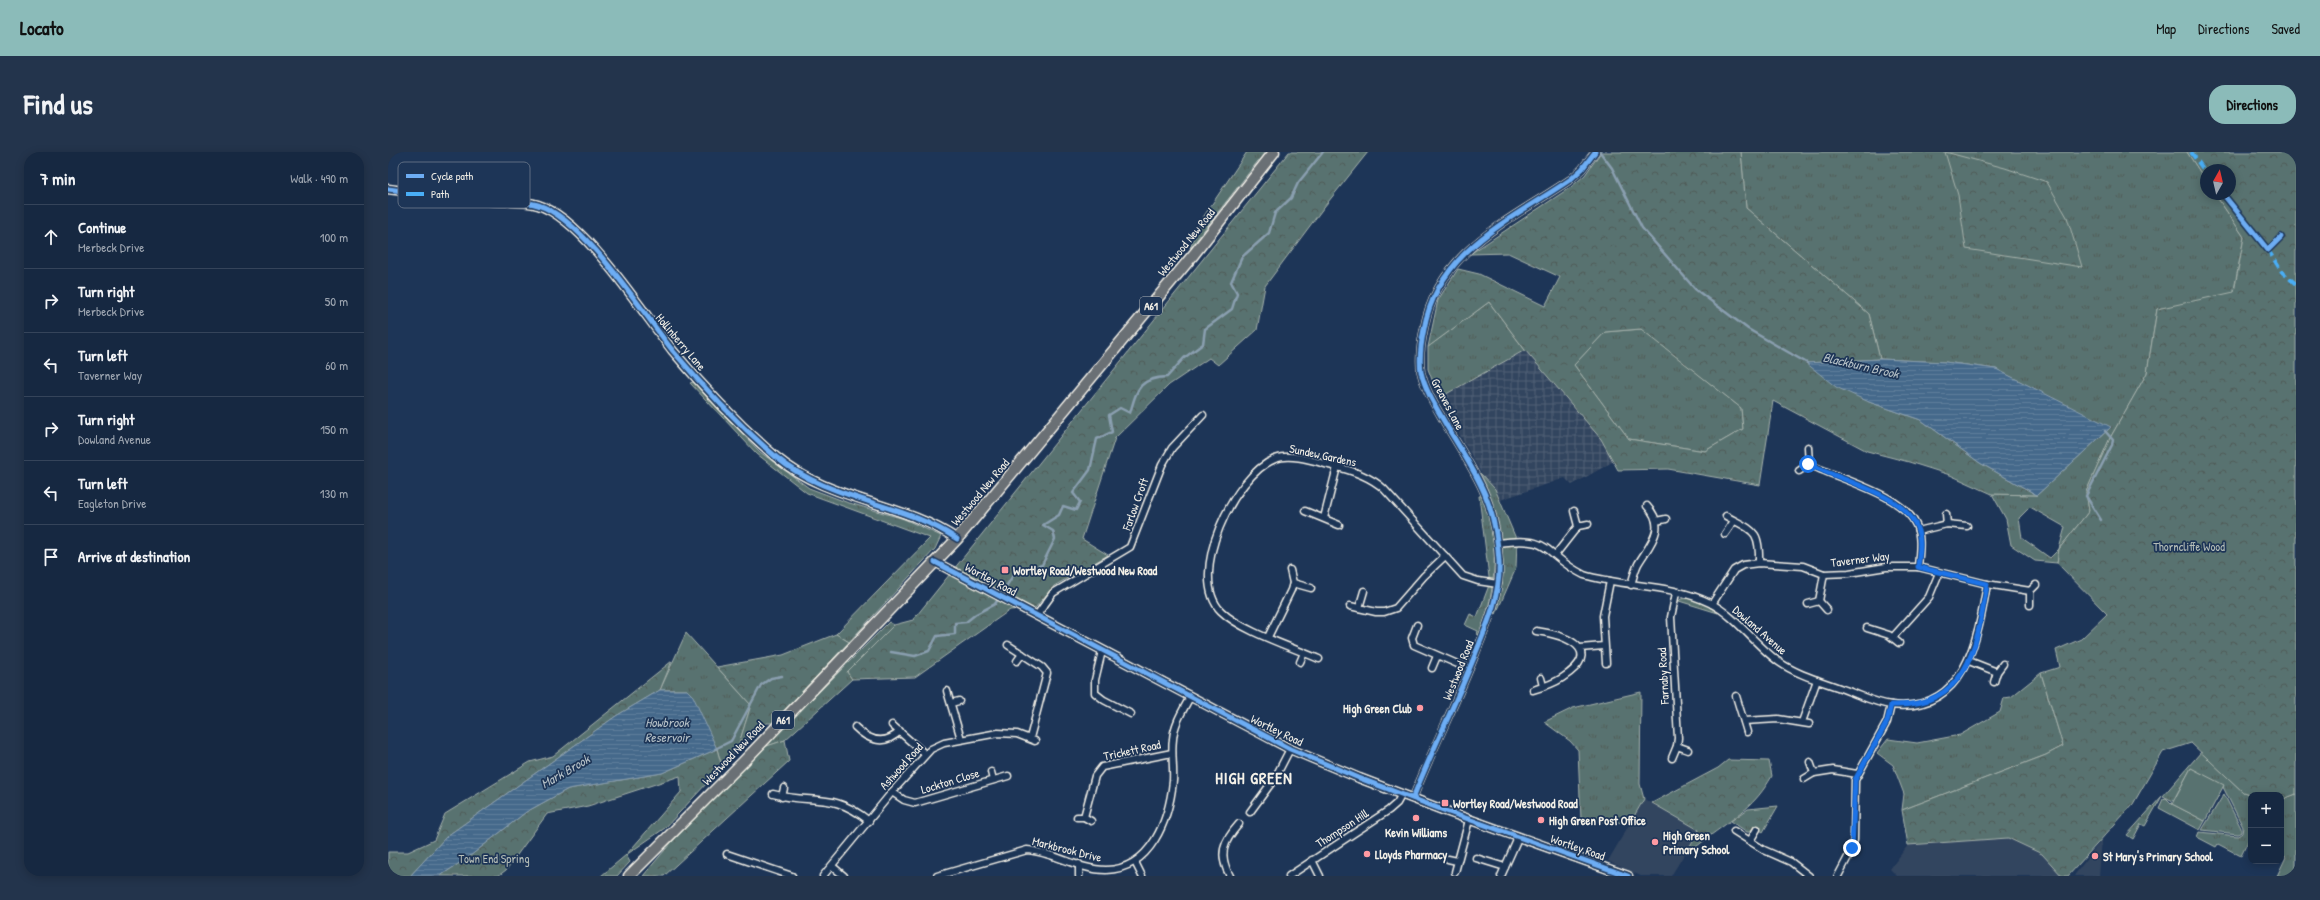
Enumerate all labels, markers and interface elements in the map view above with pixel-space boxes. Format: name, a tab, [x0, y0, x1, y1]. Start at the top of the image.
text: Locato	[20, 15, 64, 41]
text: Map	[2156, 19, 2176, 38]
text: Directions	[2198, 19, 2249, 38]
text: Saved	[2271, 19, 2300, 38]
text: Find us	[24, 85, 93, 123]
button: Directions	[2209, 85, 2296, 124]
legend	[398, 162, 530, 208]
north arrow	[2200, 164, 2236, 200]
text: 7 min	[40, 167, 75, 190]
text: Walk · 490 m	[290, 169, 348, 187]
text: Cycle path	[431, 169, 474, 183]
text: Path	[431, 187, 449, 201]
street label: Westwood New Road	[1153, 204, 1219, 279]
text: Continue	[78, 217, 126, 238]
icon: ahead	[40, 226, 62, 248]
text: 100 m	[320, 228, 348, 246]
text: Merbeck Drive	[78, 238, 144, 256]
text: Turn right	[78, 281, 134, 302]
icon: right	[40, 290, 62, 312]
text: 50 m	[325, 292, 348, 310]
road number: A61	[1140, 297, 1162, 315]
text: Merbeck Drive	[78, 302, 144, 320]
street label: Hollinberry Lane	[652, 310, 710, 374]
text: Turn left	[78, 345, 128, 366]
water label: Blackburn Brook	[1821, 348, 1902, 383]
icon: left	[40, 354, 62, 376]
text: 60 m	[325, 356, 348, 374]
text: Taverner Way	[78, 366, 142, 384]
street label: Greaves Lane	[1427, 375, 1469, 433]
text: Turn right	[78, 409, 134, 430]
icon: right	[40, 418, 62, 440]
text: 150 m	[320, 420, 348, 438]
text: Dowland Avenue	[78, 430, 151, 448]
street label: Sundew Gardens	[1288, 440, 1358, 470]
street label: Westwood New Road	[947, 455, 1013, 529]
route start	[1799, 455, 1817, 473]
text: Turn left	[78, 473, 128, 494]
street label: Farlow Croft	[1117, 475, 1153, 534]
icon: left	[40, 482, 62, 504]
text: 130 m	[320, 484, 348, 502]
text: Eagleton Drive	[78, 494, 146, 512]
park label: Thorncliffe Wood	[2153, 538, 2225, 555]
icon: arrive	[40, 546, 62, 568]
text: Arrive at destination	[78, 546, 190, 567]
street label: Taverner Way	[1830, 547, 1890, 571]
street label: Wortley Road	[962, 558, 1020, 600]
place label: Wortley Road/Westwood New Road	[1013, 562, 1158, 580]
marker: Wortley Road/Westwood New Road	[1000, 565, 1010, 575]
street label: Dowland Avenue	[1729, 602, 1791, 659]
street label: Westwood Road	[1438, 637, 1478, 703]
street label: Farnaby Road	[1653, 647, 1673, 706]
place label: High Green Club	[1343, 700, 1412, 718]
marker: High Green Club	[1415, 703, 1425, 713]
street label: Wortley Road	[1248, 710, 1306, 750]
road number: A61	[772, 711, 794, 729]
water label: Howbrook Reservoir	[645, 713, 691, 746]
street label: Westwood New Road	[698, 717, 768, 789]
street label: Trickett Road	[1102, 736, 1162, 764]
street label: Ashwood Road	[875, 739, 927, 793]
water label: Mark Brook	[537, 749, 594, 792]
street label: Lockton Close	[919, 764, 981, 798]
district label: HIGH GREEN	[1215, 767, 1293, 789]
map controls	[2248, 792, 2284, 864]
button: +	[2248, 792, 2284, 828]
place label: Wortley Road/Westwood Road	[1453, 795, 1578, 813]
marker: Wortley Road/Westwood Road	[1440, 798, 1450, 808]
street label: Thompson Hill	[1312, 804, 1372, 851]
place label: High Green Post Office	[1549, 812, 1646, 830]
marker: Kevin Williams	[1411, 813, 1421, 823]
marker: High Green Post Office	[1536, 815, 1546, 825]
place label: Kevin Williams	[1385, 824, 1447, 841]
place label: High Green Primary School	[1663, 827, 1730, 859]
button: −	[2248, 828, 2284, 864]
street label: Wortley Road	[1549, 830, 1608, 864]
street label: Markbrook Drive	[1030, 832, 1104, 866]
marker: High Green Primary School	[1650, 837, 1660, 847]
route end	[1843, 839, 1861, 857]
place label: Lloyds Pharmacy	[1375, 846, 1447, 864]
place label: St Mary's Primary School	[2103, 848, 2214, 866]
marker: Lloyds Pharmacy	[1362, 849, 1372, 859]
park label: Town End Spring	[458, 850, 530, 867]
marker: St Mary's Primary School	[2090, 851, 2100, 861]

